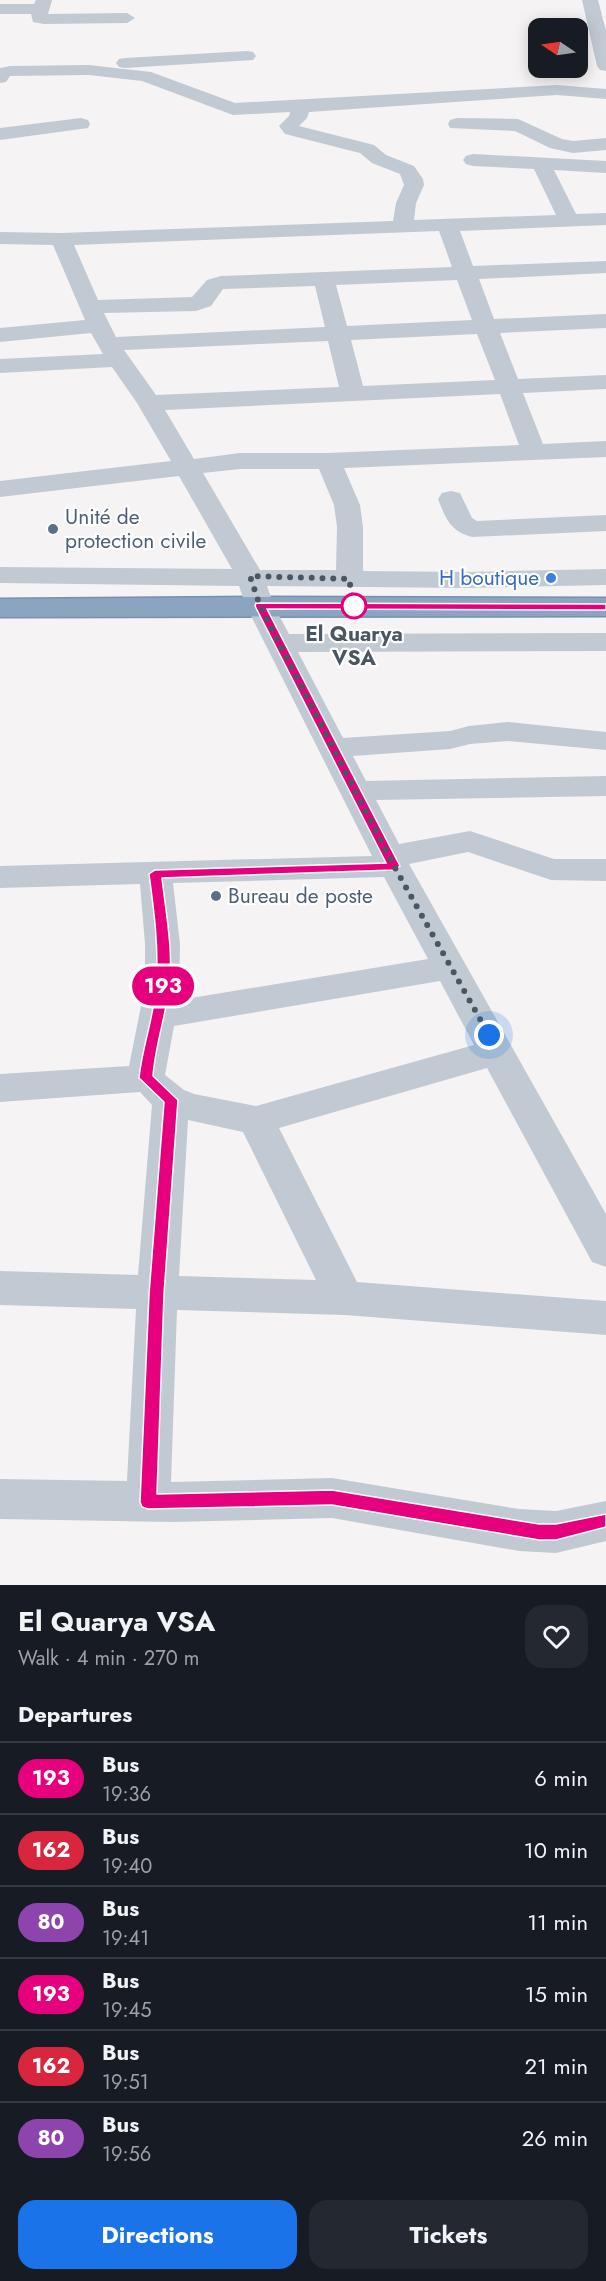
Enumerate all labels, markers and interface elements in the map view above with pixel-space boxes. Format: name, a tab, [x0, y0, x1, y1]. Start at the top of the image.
north arrow	[528, 18, 588, 78]
map controls	[528, 18, 588, 78]
place label: Unité de protection civile	[65, 502, 207, 556]
marker: Unité de protection civile	[46, 522, 60, 536]
place label: H boutique	[439, 563, 539, 593]
marker: H boutique	[544, 571, 558, 585]
marker: El Quarya VSA	[341, 593, 367, 619]
place label: El Quarya VSA	[305, 619, 403, 673]
place label: Bureau de poste	[228, 881, 373, 911]
marker: Bureau de poste	[209, 889, 223, 903]
line badge: 193	[128, 966, 198, 1006]
text: 193	[144, 971, 182, 1001]
your location	[474, 1020, 504, 1050]
text: El Quarya VSA	[18, 1601, 215, 1642]
button: heart	[525, 1605, 588, 1668]
text: Walk · 4 min · 270 m	[18, 1644, 199, 1673]
text: Departures	[18, 1698, 132, 1730]
text: Bus	[102, 1748, 139, 1780]
text: 6 min	[534, 1762, 588, 1794]
text: 193	[32, 1763, 70, 1793]
text: 19:36	[102, 1780, 151, 1809]
text: Bus	[102, 1820, 139, 1852]
text: 10 min	[524, 1834, 588, 1866]
text: 162	[32, 1835, 70, 1865]
text: 19:40	[102, 1852, 152, 1881]
text: Bus	[102, 1892, 139, 1924]
text: 11 min	[527, 1906, 588, 1938]
text: 80	[37, 1907, 65, 1937]
text: 19:41	[102, 1924, 149, 1953]
text: Bus	[102, 1964, 139, 1996]
text: 15 min	[525, 1978, 588, 2010]
text: 193	[32, 1979, 70, 2009]
text: 19:45	[102, 1996, 151, 2025]
text: Bus	[102, 2036, 139, 2068]
text: 21 min	[525, 2050, 588, 2082]
text: 162	[32, 2051, 70, 2081]
text: 19:51	[102, 2068, 149, 2097]
text: Bus	[102, 2108, 139, 2140]
text: 26 min	[522, 2122, 588, 2154]
text: 80	[37, 2123, 65, 2153]
text: 19:56	[102, 2140, 151, 2169]
button: Directions	[18, 2200, 297, 2269]
button: Tickets	[309, 2200, 588, 2269]

